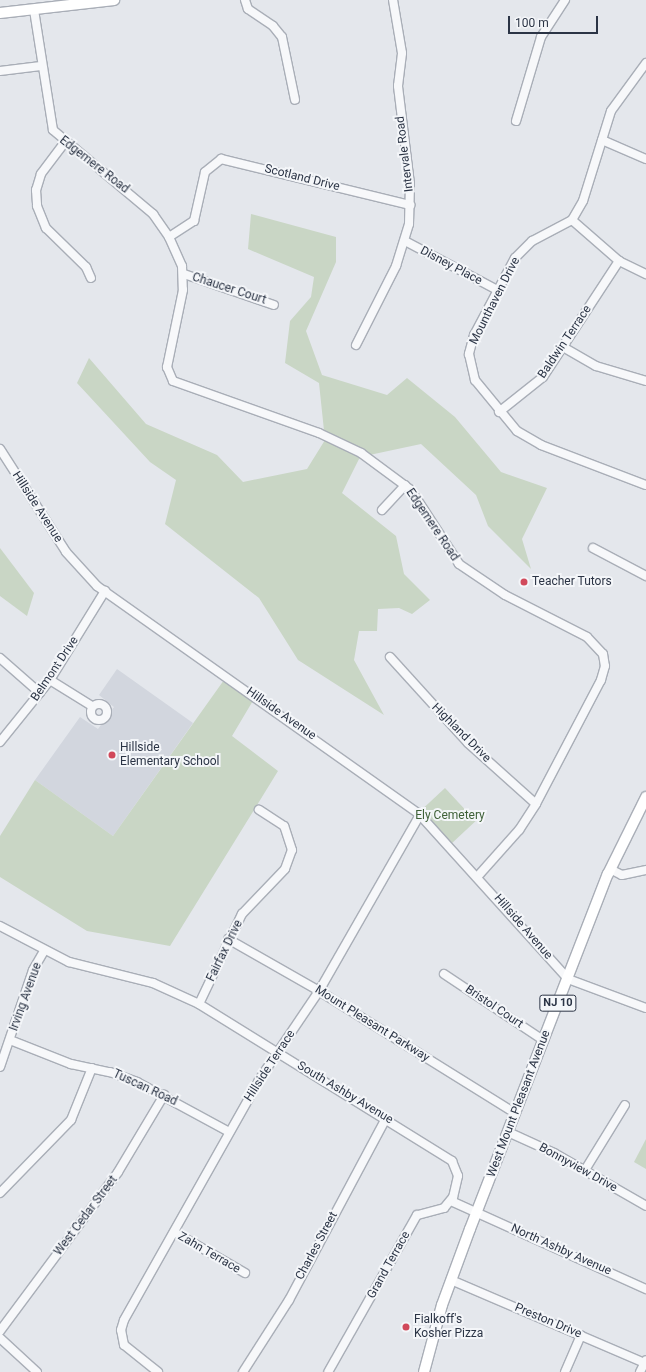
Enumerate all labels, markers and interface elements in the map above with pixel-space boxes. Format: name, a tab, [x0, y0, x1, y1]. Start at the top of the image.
scale bar	[510, 8, 600, 34]
text: 100 m	[515, 16, 549, 30]
street label: Intervale Road	[393, 115, 417, 193]
street label: Edgemere Road	[56, 133, 132, 197]
street label: Scotland Drive	[263, 162, 341, 194]
street label: Disney Place	[418, 244, 484, 288]
street label: Mounthaven Drive	[467, 255, 523, 347]
street label: Chaucer Court	[190, 270, 268, 308]
street label: Baldwin Terrace	[535, 303, 595, 381]
street label: Hillside Avenue	[9, 469, 65, 545]
street label: Edgemere Road	[402, 486, 462, 564]
place label: Teacher Tutors	[532, 575, 612, 589]
marker: Teacher Tutors	[519, 577, 529, 587]
street label: Belmont Drive	[28, 634, 82, 704]
street label: Hillside Avenue	[243, 685, 319, 743]
street label: Highland Drive	[428, 700, 494, 766]
place label: Hillside Elementary School	[120, 741, 220, 769]
marker: Hillside Elementary School	[107, 750, 117, 760]
park label: Ely Cemetery	[415, 809, 485, 823]
street label: Hillside Avenue	[491, 891, 555, 963]
street label: Fairfax Drive	[204, 918, 246, 984]
street label: Irving Avenue	[7, 961, 45, 1033]
street label: Bristol Court	[462, 982, 526, 1032]
street label: Mount Pleasant Parkway	[312, 983, 432, 1065]
road number: NJ 10	[539, 994, 577, 1012]
street label: Hillside Terrace	[241, 1027, 299, 1105]
street label: West Mount Pleasant Avenue	[484, 1028, 554, 1180]
street label: South Ashby Avenue	[294, 1059, 396, 1127]
street label: Tuscan Road	[111, 1067, 179, 1109]
street label: Bonnyview Drive	[536, 1141, 620, 1195]
street label: West Cedar Street	[51, 1173, 121, 1259]
street label: Charles Street	[293, 1209, 341, 1283]
street label: North Ashby Avenue	[509, 1221, 613, 1279]
street label: Zahn Terrace	[175, 1229, 243, 1277]
street label: Grand Terrace	[365, 1229, 413, 1301]
street label: Preston Drive	[512, 1300, 584, 1342]
place label: Fialkoff's Kosher Pizza	[414, 1313, 483, 1341]
marker: Fialkoff's Kosher Pizza	[401, 1322, 411, 1332]

